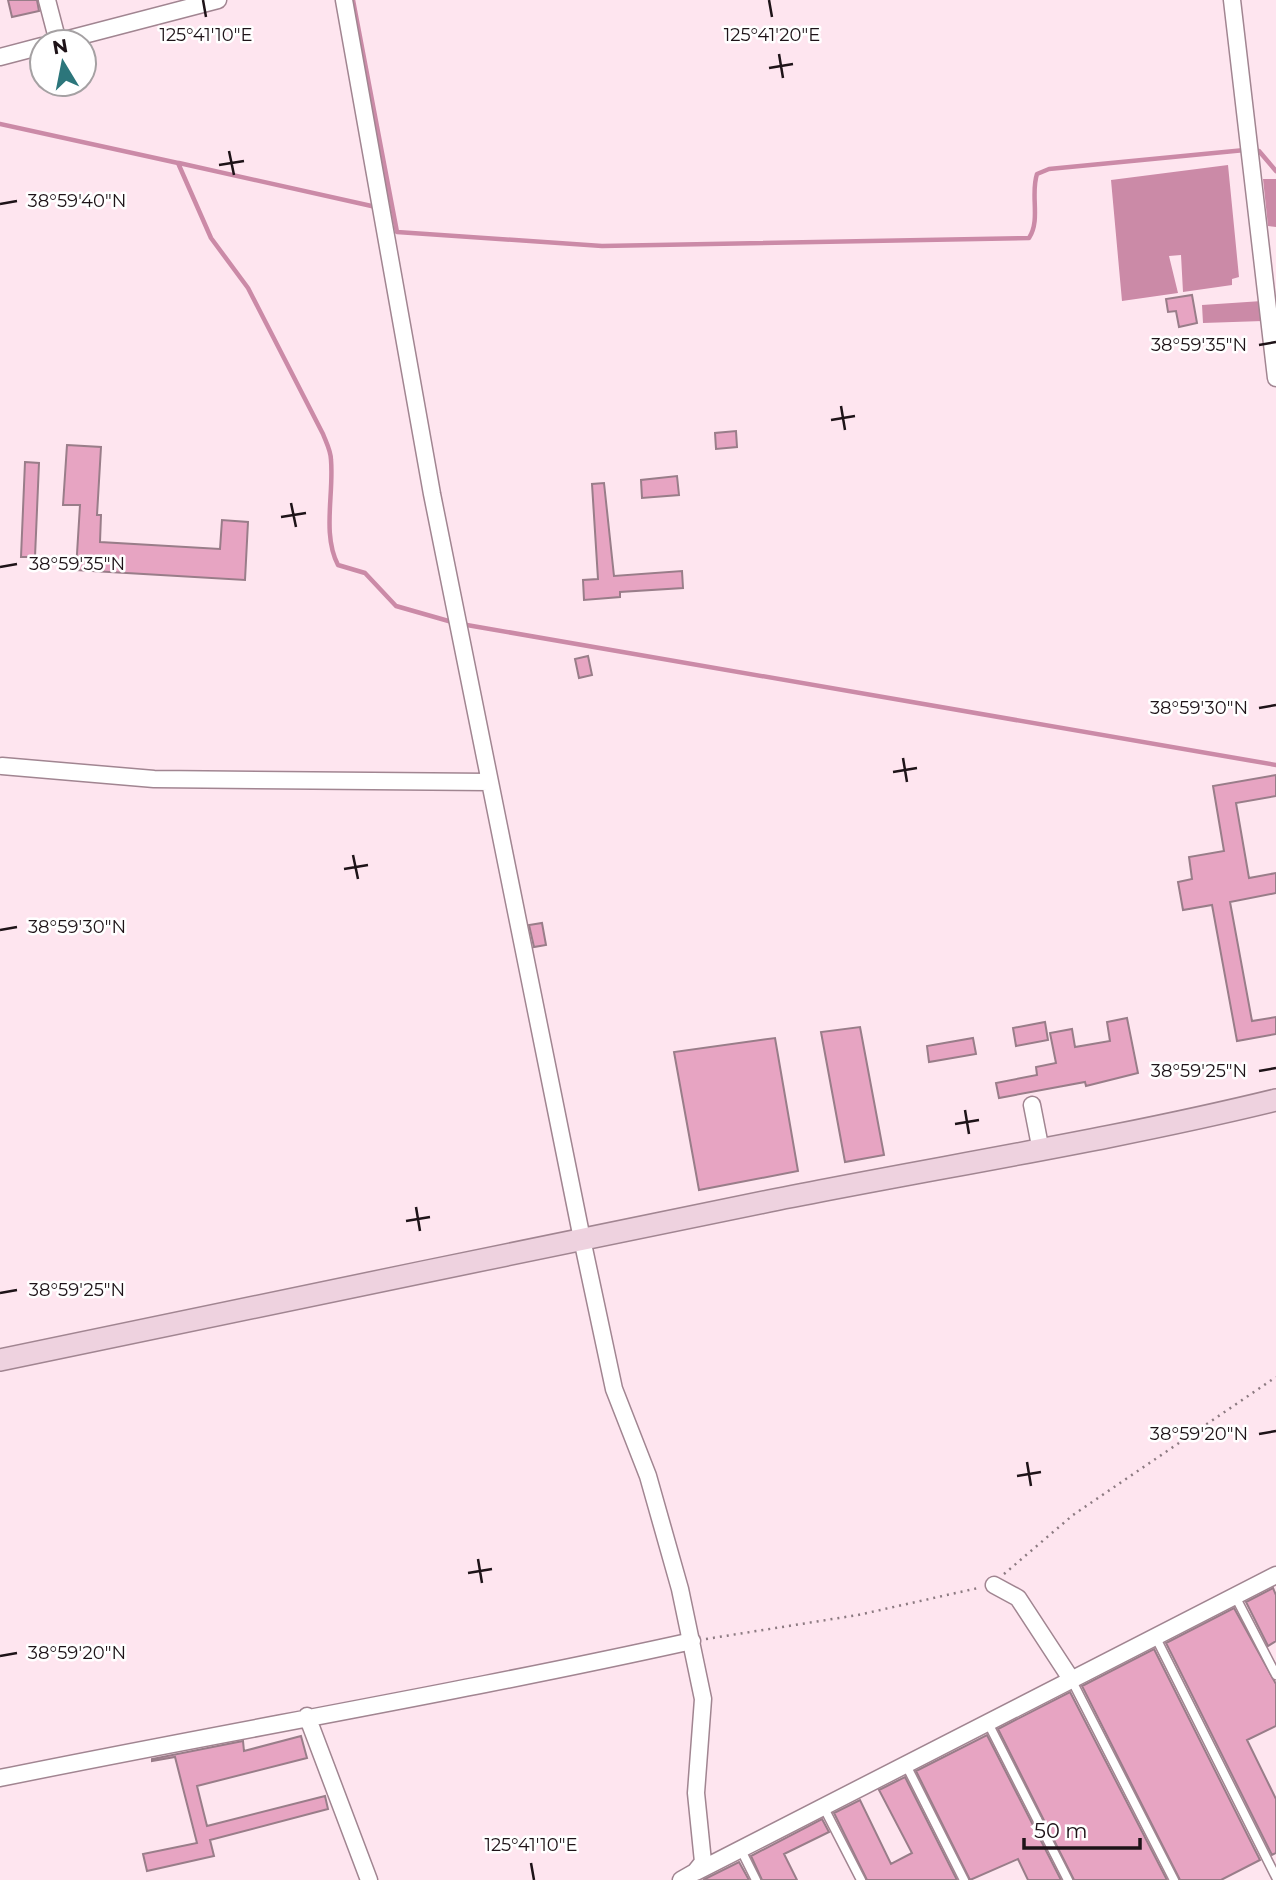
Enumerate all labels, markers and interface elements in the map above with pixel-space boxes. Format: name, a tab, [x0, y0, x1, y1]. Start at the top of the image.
text: 125°41'10"E	[159, 24, 253, 46]
text: 125°41'20"E	[724, 24, 820, 46]
north arrow	[28, 28, 98, 98]
text: N	[51, 34, 70, 59]
text: 38°59'40"N	[28, 190, 126, 212]
text: 38°59'35"N	[1151, 334, 1247, 356]
text: 38°59'35"N	[29, 553, 125, 575]
text: 38°59'30"N	[1150, 697, 1248, 719]
text: 38°59'30"N	[28, 916, 126, 938]
text: 38°59'25"N	[1151, 1060, 1247, 1082]
text: 38°59'25"N	[29, 1279, 125, 1301]
text: 38°59'20"N	[1150, 1423, 1248, 1445]
text: 38°59'20"N	[28, 1642, 126, 1664]
scale bar	[1024, 1806, 1140, 1850]
text: 50 m	[1034, 1818, 1088, 1843]
text: 125°41'10"E	[484, 1834, 578, 1856]

